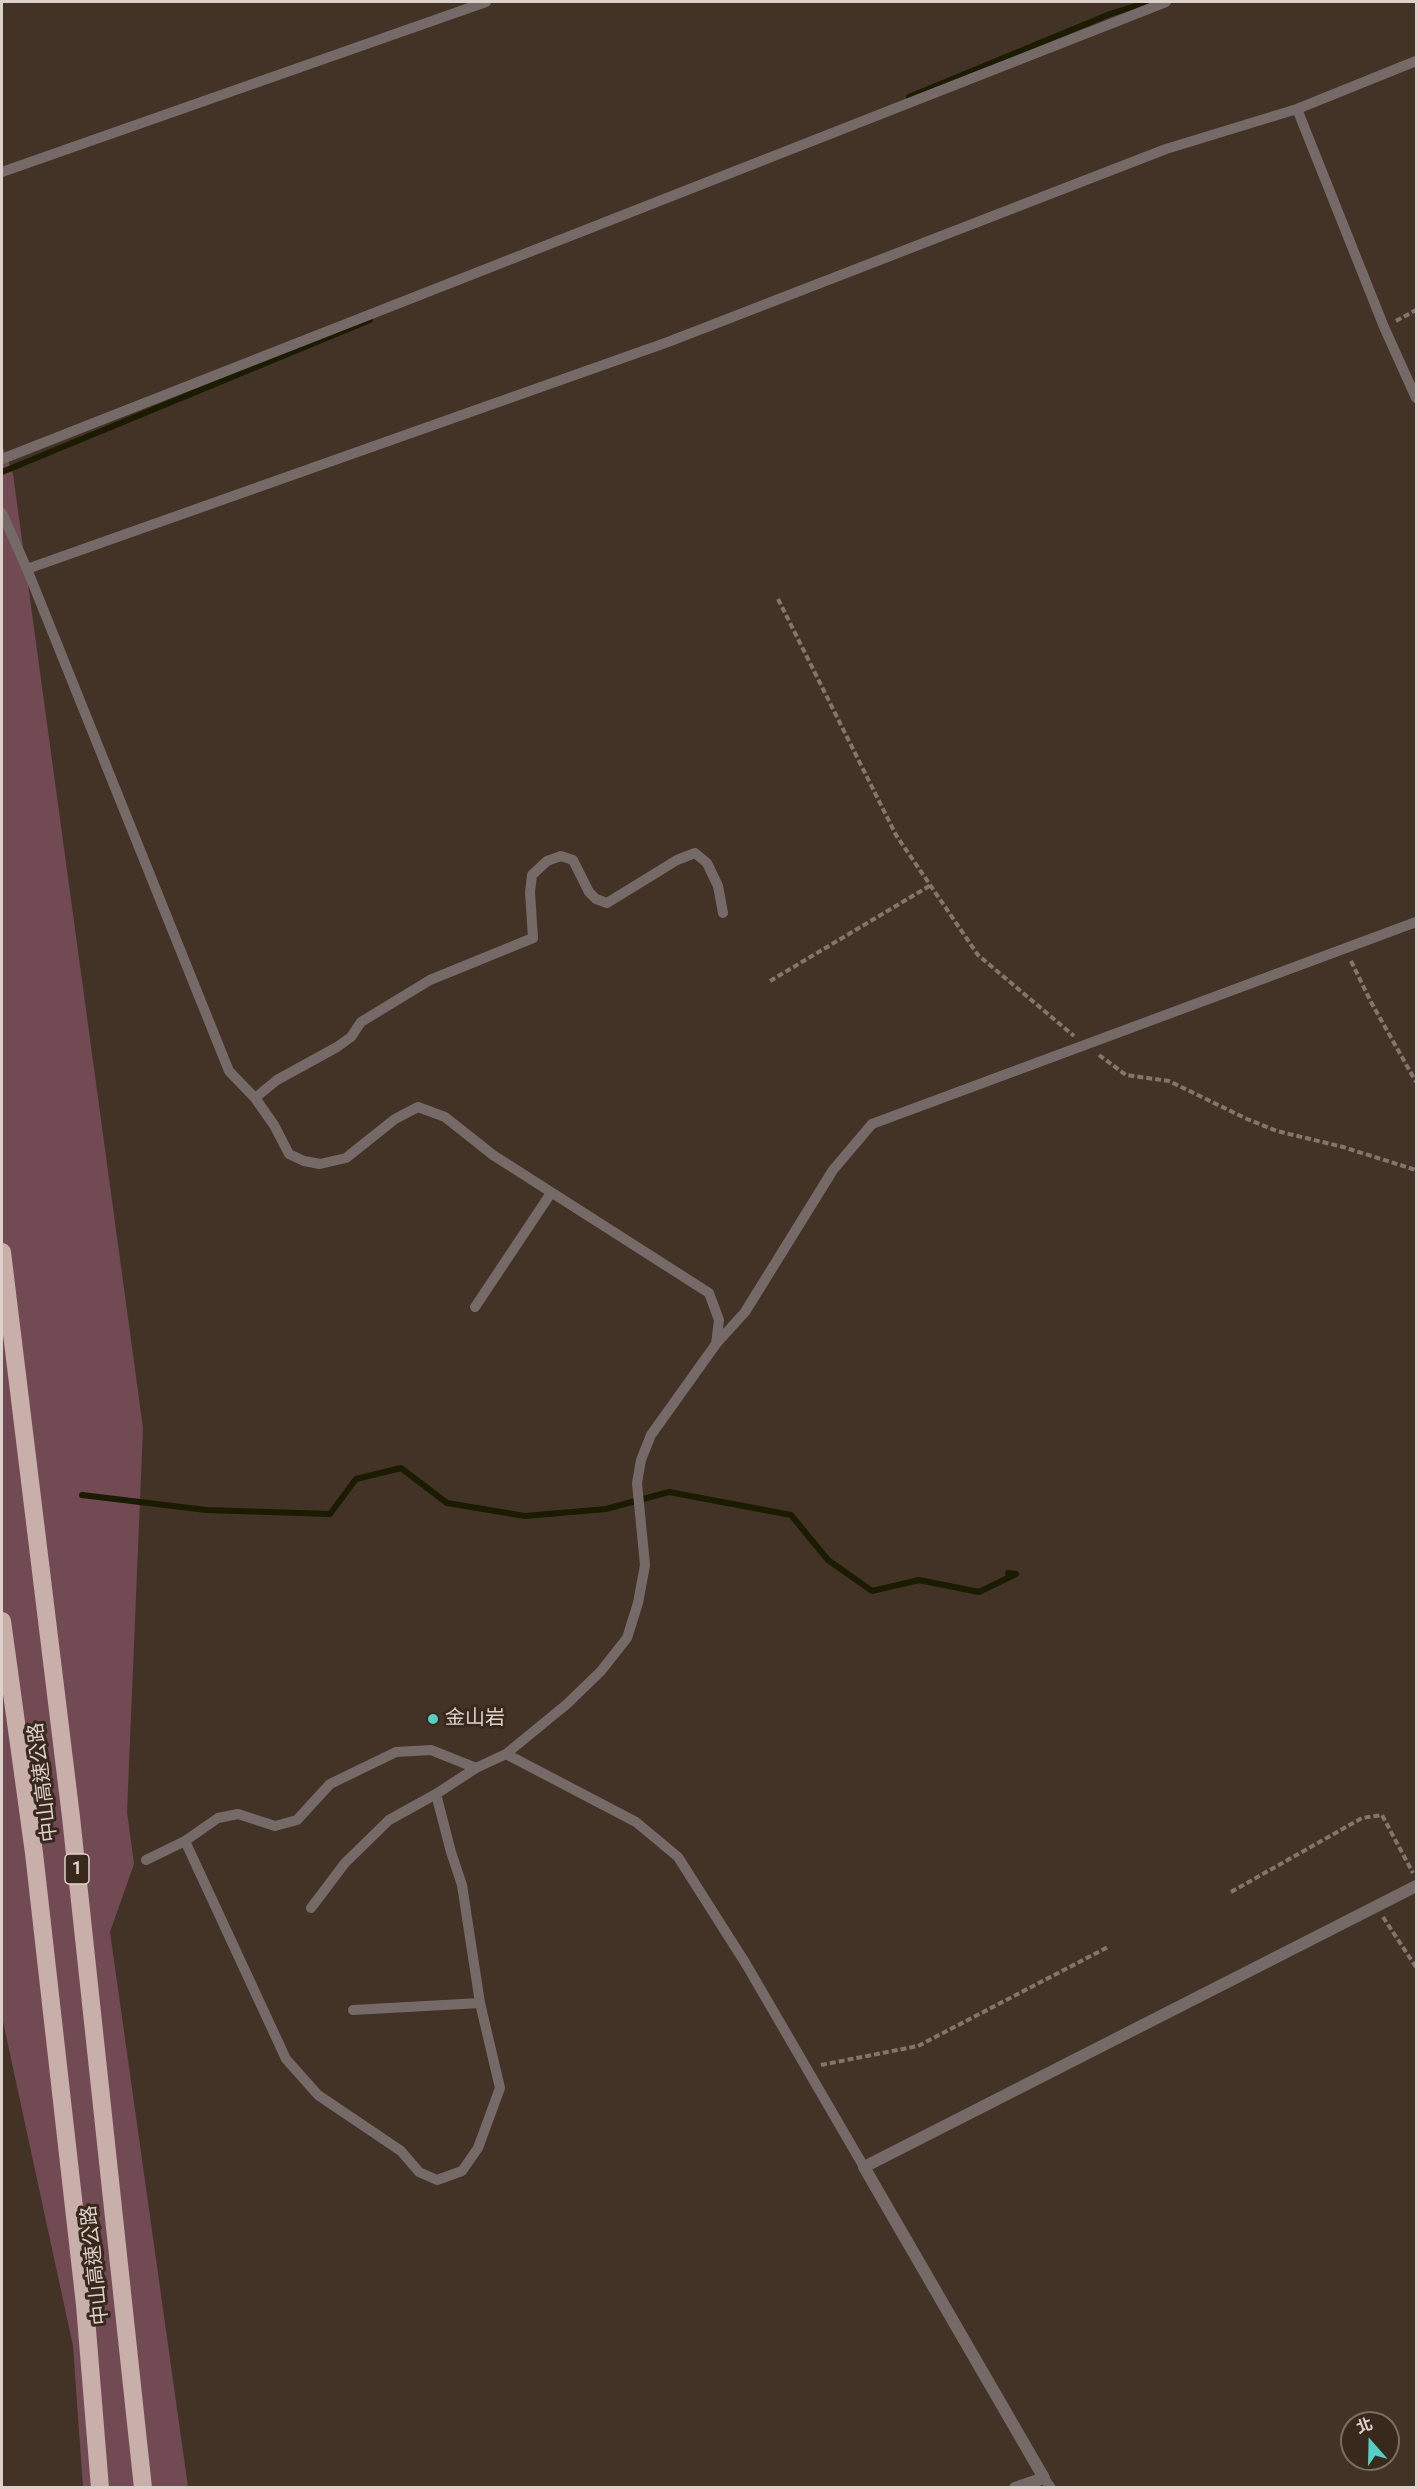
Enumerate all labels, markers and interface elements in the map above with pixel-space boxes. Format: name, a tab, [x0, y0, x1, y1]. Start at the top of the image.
place label: 金山岩	[445, 1707, 505, 1731]
marker: 金山岩	[426, 1712, 440, 1726]
street label: 中山高速公路	[25, 1721, 63, 1843]
road number: 1	[65, 1854, 89, 1884]
street label: 中山高速公路	[78, 2204, 114, 2326]
north arrow	[1340, 2411, 1400, 2471]
text: 北	[1354, 2414, 1375, 2437]

